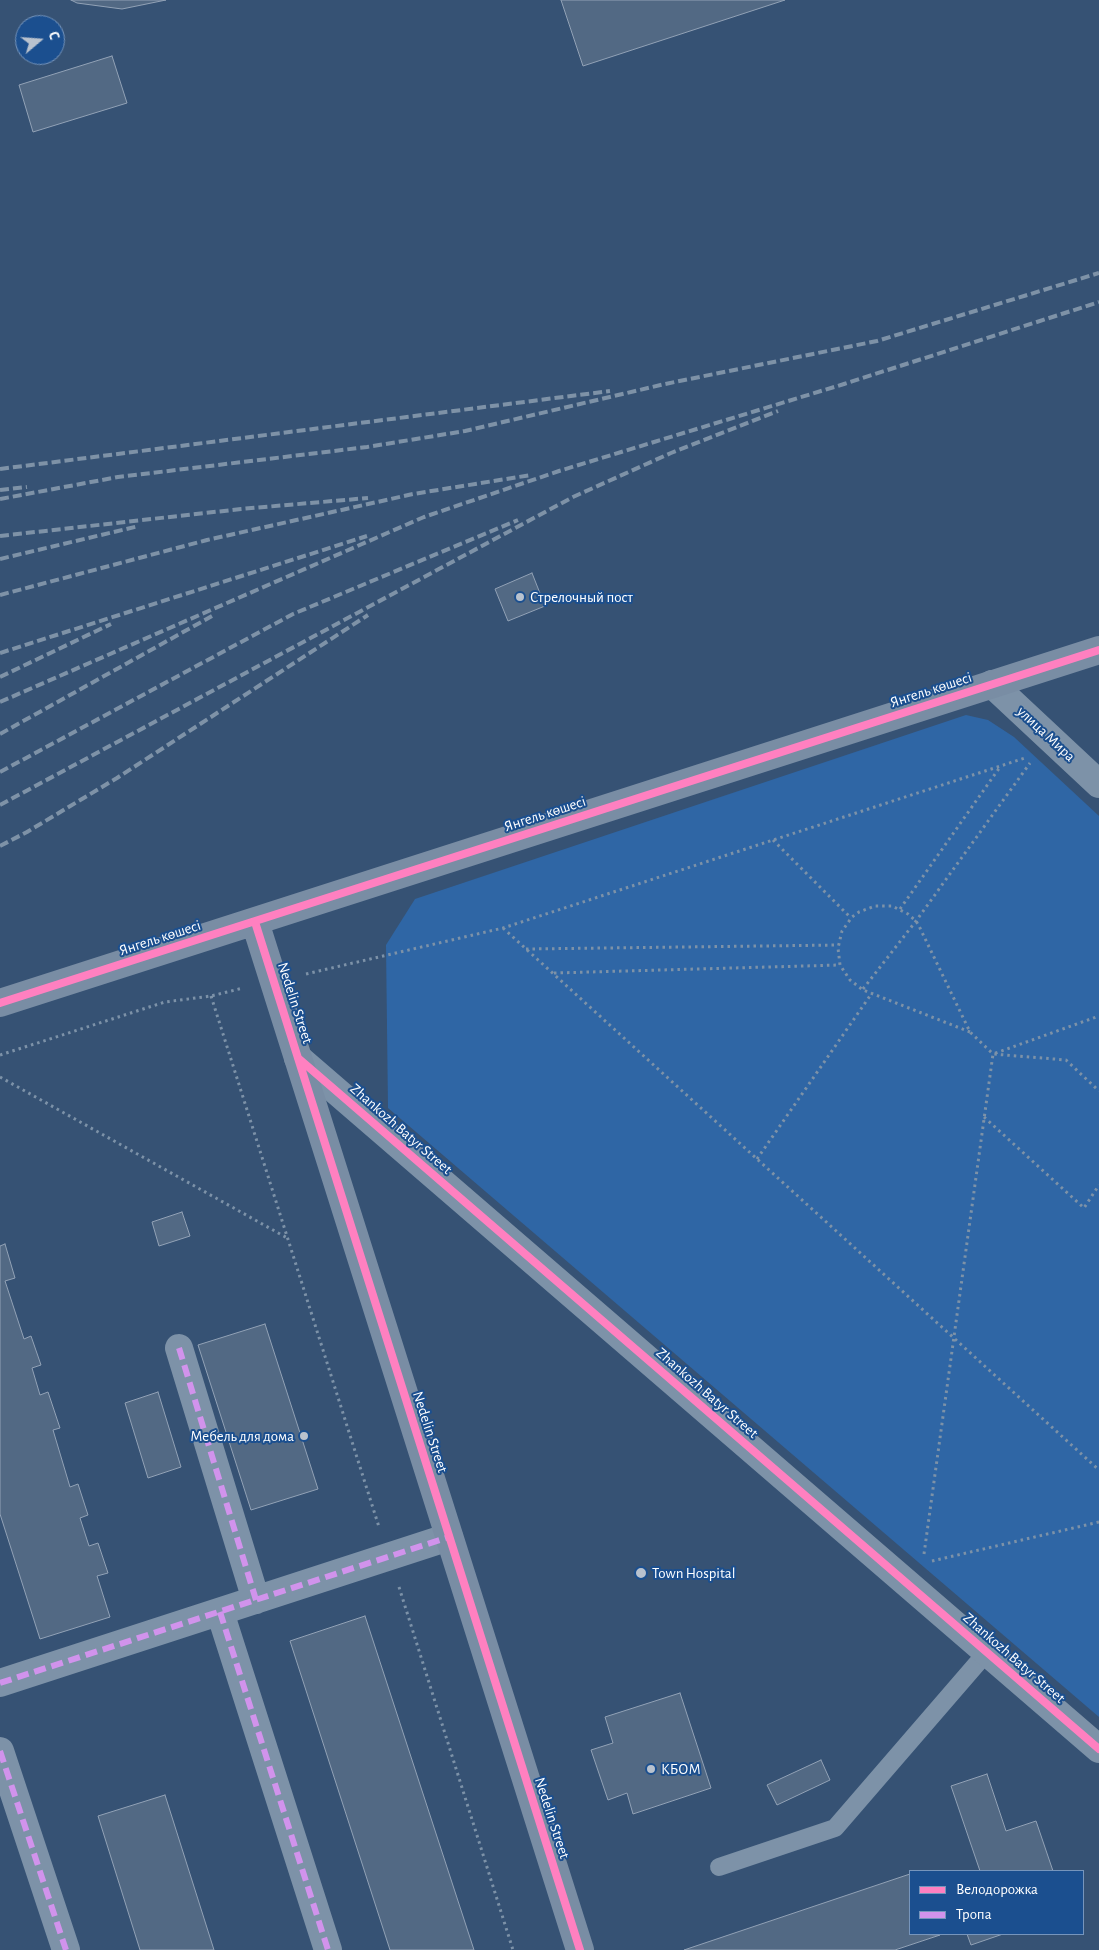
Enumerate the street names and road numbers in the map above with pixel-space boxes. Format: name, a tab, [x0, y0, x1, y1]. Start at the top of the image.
street label: Янгель көшесі	[888, 668, 974, 712]
street label: улица Мира	[1013, 703, 1079, 765]
street label: Янгель көшесі	[502, 792, 588, 836]
street label: Янгель көшесі	[117, 916, 203, 960]
street label: Nedelin Street	[273, 960, 317, 1046]
street label: Zhankozh Batyr Street	[346, 1080, 456, 1178]
street label: Zhankozh Batyr Street	[652, 1344, 762, 1442]
street label: Nedelin Street	[408, 1389, 452, 1475]
street label: Zhankozh Batyr Street	[959, 1609, 1069, 1707]
street label: Nedelin Street	[530, 1775, 574, 1861]

